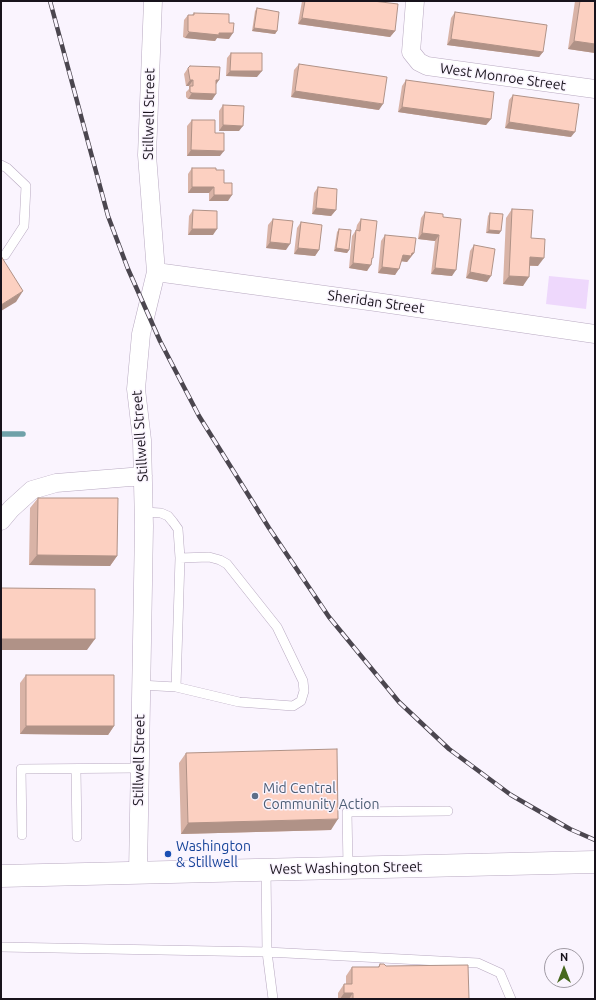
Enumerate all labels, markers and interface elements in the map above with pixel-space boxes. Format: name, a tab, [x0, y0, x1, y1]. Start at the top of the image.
street label: West Monroe Street	[439, 60, 567, 94]
street label: Stillwell Street	[140, 68, 158, 160]
street label: Sheridan Street	[327, 287, 425, 317]
street label: Stillwell Street	[128, 390, 152, 482]
street label: Stillwell Street	[130, 714, 148, 806]
place label: Mid Central Community Action	[263, 780, 379, 812]
marker: Mid Central Community Action	[250, 791, 260, 801]
place label: Washington & Stillwell	[176, 838, 251, 870]
marker: Washington & Stillwell	[163, 849, 173, 859]
street label: West Washington Street	[270, 858, 422, 878]
north arrow	[544, 948, 584, 988]
text: N	[560, 951, 568, 963]

